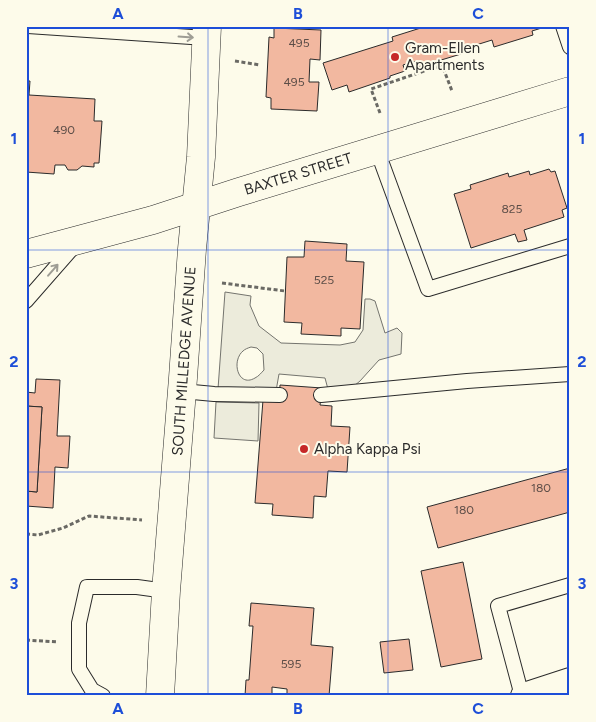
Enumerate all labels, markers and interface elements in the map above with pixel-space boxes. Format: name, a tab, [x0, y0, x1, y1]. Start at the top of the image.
text: A	[112, 4, 124, 23]
text: B	[293, 4, 303, 23]
text: C	[472, 4, 484, 23]
one-way arrow	[178, 32, 194, 41]
house number: 495	[288, 36, 310, 50]
place label: Gram-Ellen Apartments	[405, 39, 484, 74]
marker: Gram-Ellen Apartments	[389, 51, 401, 63]
house number: 495	[283, 75, 305, 89]
house number: 490	[53, 123, 75, 137]
text: 1	[11, 129, 17, 148]
text: 1	[579, 129, 585, 148]
street label: BAXTER STREET	[242, 149, 355, 199]
house number: 825	[502, 202, 523, 216]
one-way arrow	[47, 264, 58, 277]
street label: SOUTH MILLEDGE AVENUE	[168, 266, 200, 456]
house number: 525	[314, 273, 334, 287]
text: 2	[9, 352, 19, 371]
text: 2	[577, 352, 587, 371]
place label: Alpha Kappa Psi	[314, 440, 421, 458]
marker: Alpha Kappa Psi	[298, 443, 310, 455]
house number: 180	[531, 481, 551, 495]
house number: 180	[454, 503, 474, 517]
text: 3	[10, 574, 19, 593]
text: 3	[578, 574, 587, 593]
house number: 595	[281, 657, 301, 671]
text: A	[112, 699, 124, 718]
text: B	[293, 699, 303, 718]
text: C	[472, 699, 484, 718]

